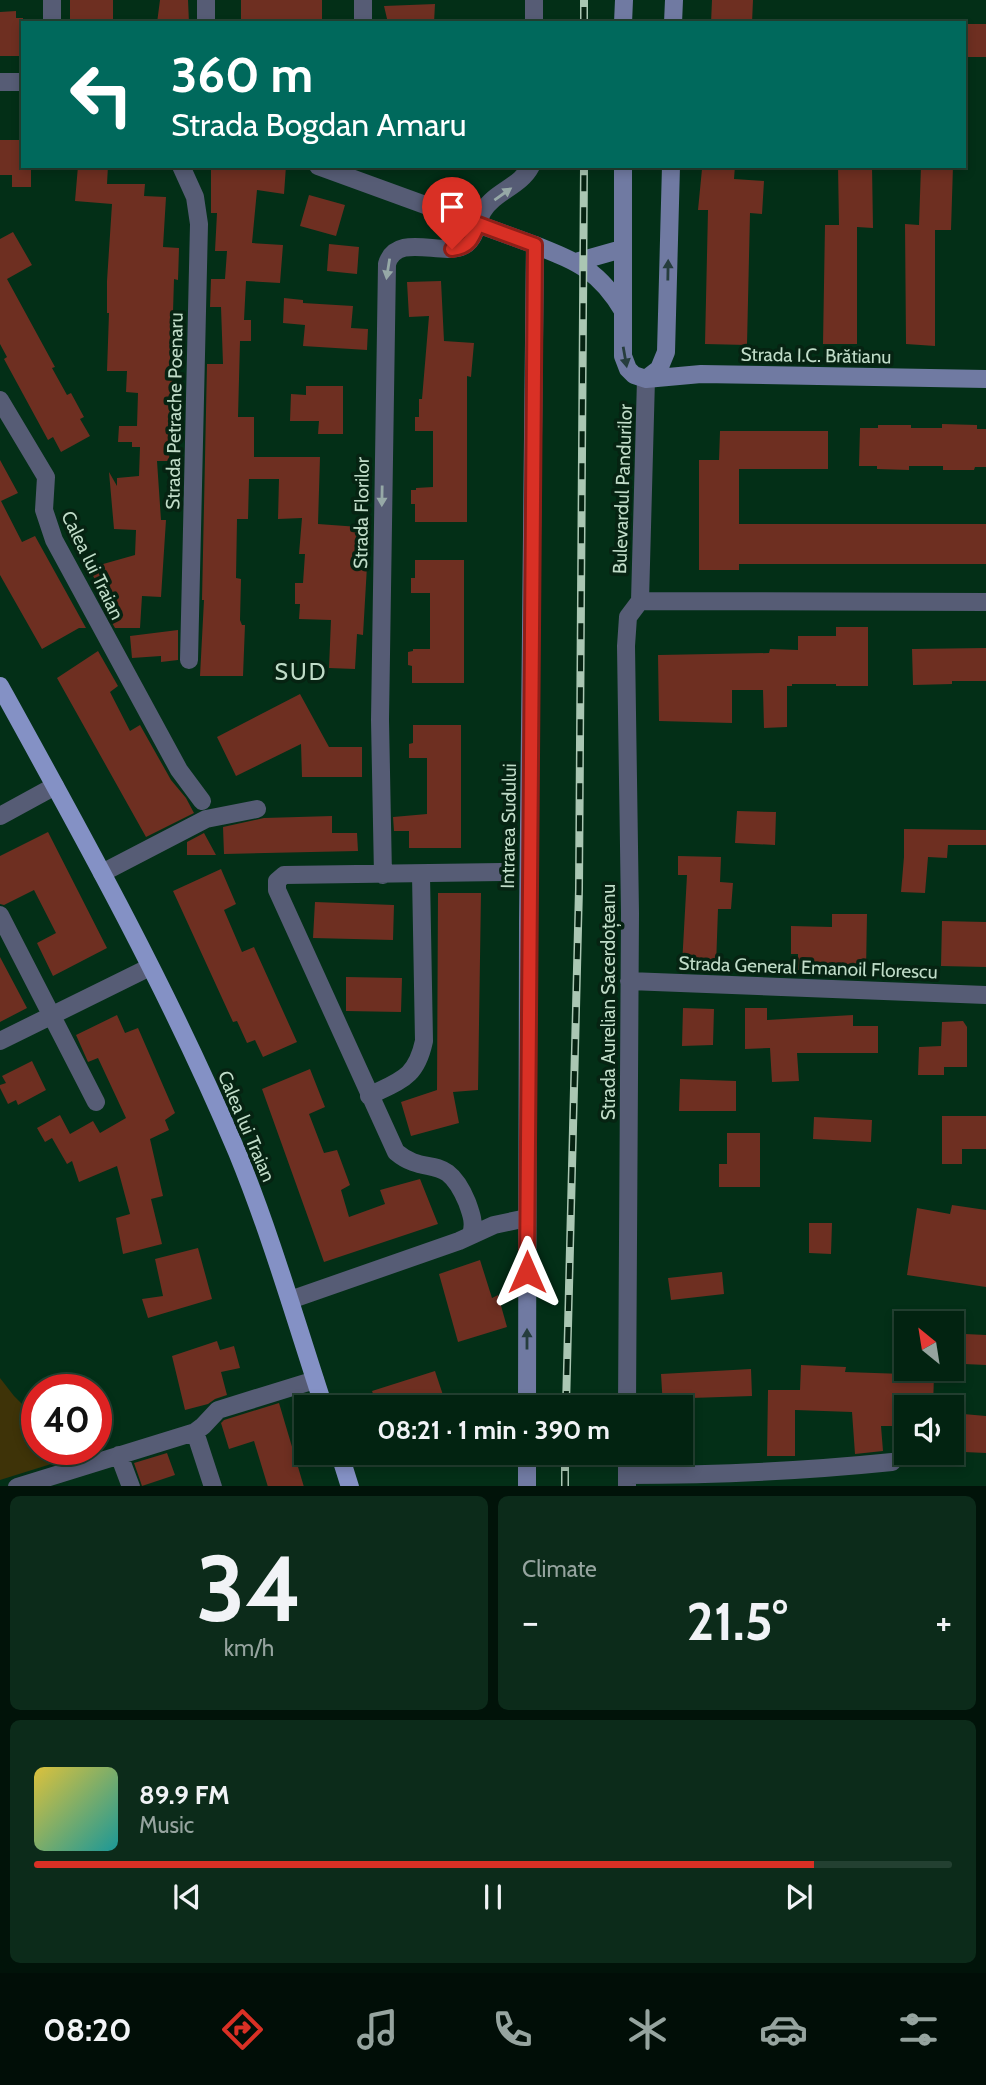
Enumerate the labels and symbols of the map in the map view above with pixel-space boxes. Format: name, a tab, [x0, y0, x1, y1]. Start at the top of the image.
pin	[422, 177, 482, 249]
one-way arrow	[494, 187, 512, 201]
one-way arrow	[382, 258, 393, 280]
one-way arrow	[663, 259, 674, 281]
street label: Strada Petrache Poenaru	[161, 312, 188, 510]
street label: Strada I.C. Brătianu	[740, 343, 892, 368]
one-way arrow	[620, 346, 631, 368]
street label: Bulevardul Pandurilor	[608, 403, 637, 575]
street label: Strada Florilor	[349, 457, 374, 569]
one-way arrow	[376, 485, 388, 507]
street label: Calea lui Traian	[56, 507, 129, 623]
district label: SUD	[275, 658, 327, 686]
street label: Intrarea Sudului	[496, 763, 521, 889]
street label: Strada Aurelian Sacerdoțeanu	[597, 884, 621, 1120]
street label: Strada General Emanoil Florescu	[678, 951, 938, 984]
street label: Calea lui Traian	[213, 1067, 280, 1185]
position arrow	[490, 1235, 564, 1309]
north arrow	[894, 1311, 964, 1381]
one-way arrow	[521, 1328, 533, 1350]
speed limit sign: 40	[21, 1374, 112, 1465]

